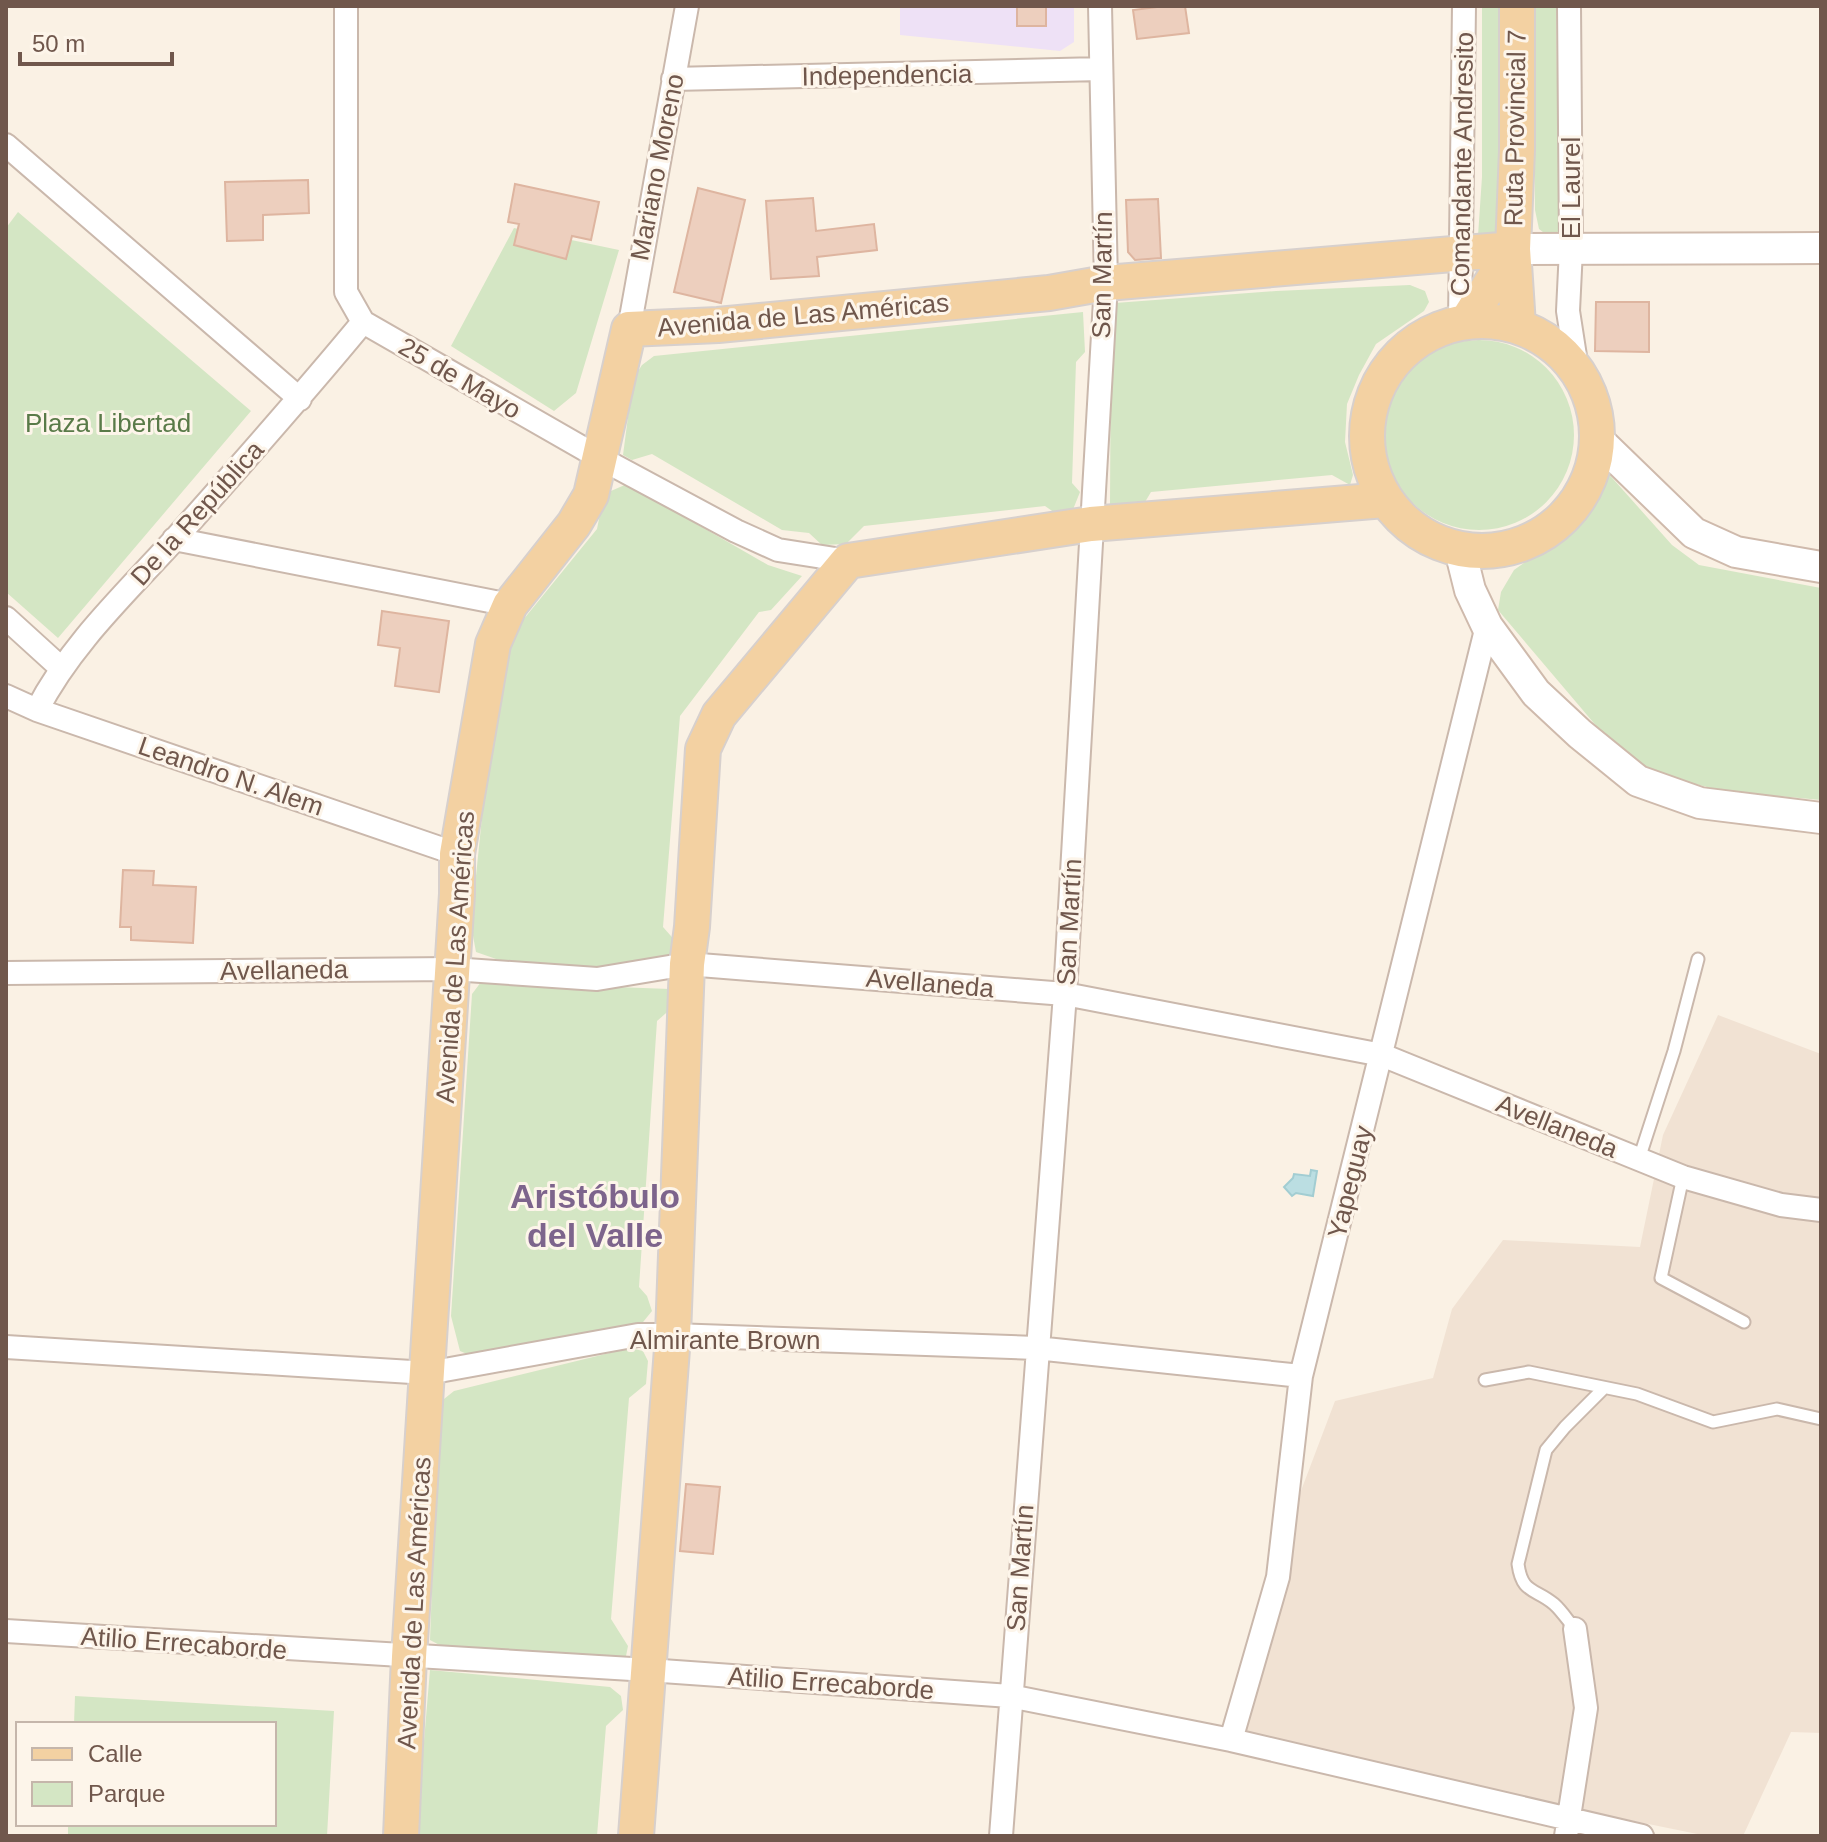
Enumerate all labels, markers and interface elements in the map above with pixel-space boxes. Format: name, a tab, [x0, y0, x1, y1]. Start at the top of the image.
scale bar	[20, 16, 172, 66]
street label: Ruta Provincial 7	[1498, 29, 1532, 227]
text: 50 m	[32, 30, 85, 57]
street label: Comandante Andresito	[1445, 32, 1479, 296]
street label: Independencia	[801, 59, 973, 91]
street label: Mariano Moreno	[624, 71, 690, 263]
street label: El Laurel	[1556, 137, 1586, 239]
street label: San Martín	[1086, 211, 1118, 339]
street label: Avenida de Las Américas	[656, 287, 950, 343]
street label: 25 de Mayo	[394, 331, 526, 425]
park label: Plaza Libertad	[25, 408, 191, 438]
street label: De la República	[124, 434, 270, 591]
street label: Leandro N. Alem	[135, 730, 327, 822]
street label: Avenida de Las Américas	[430, 810, 480, 1104]
street label: San Martín	[1051, 858, 1087, 986]
street label: Avellaneda	[220, 954, 349, 986]
street label: Avellaneda	[865, 962, 996, 1004]
street label: Avellaneda	[1492, 1088, 1623, 1164]
street label: Yapeguay	[1322, 1122, 1378, 1242]
district label: Aristóbulo del Valle	[510, 1177, 680, 1254]
street label: Almirante Brown	[630, 1325, 820, 1355]
street label: Avenida de Las Américas	[391, 1456, 437, 1750]
street label: San Martín	[1001, 1504, 1039, 1632]
street label: Atilio Errecaborde	[80, 1621, 288, 1665]
street label: Atilio Errecaborde	[727, 1661, 935, 1705]
legend	[16, 1722, 276, 1826]
text: Calle	[88, 1740, 143, 1767]
text: Parque	[88, 1780, 165, 1807]

